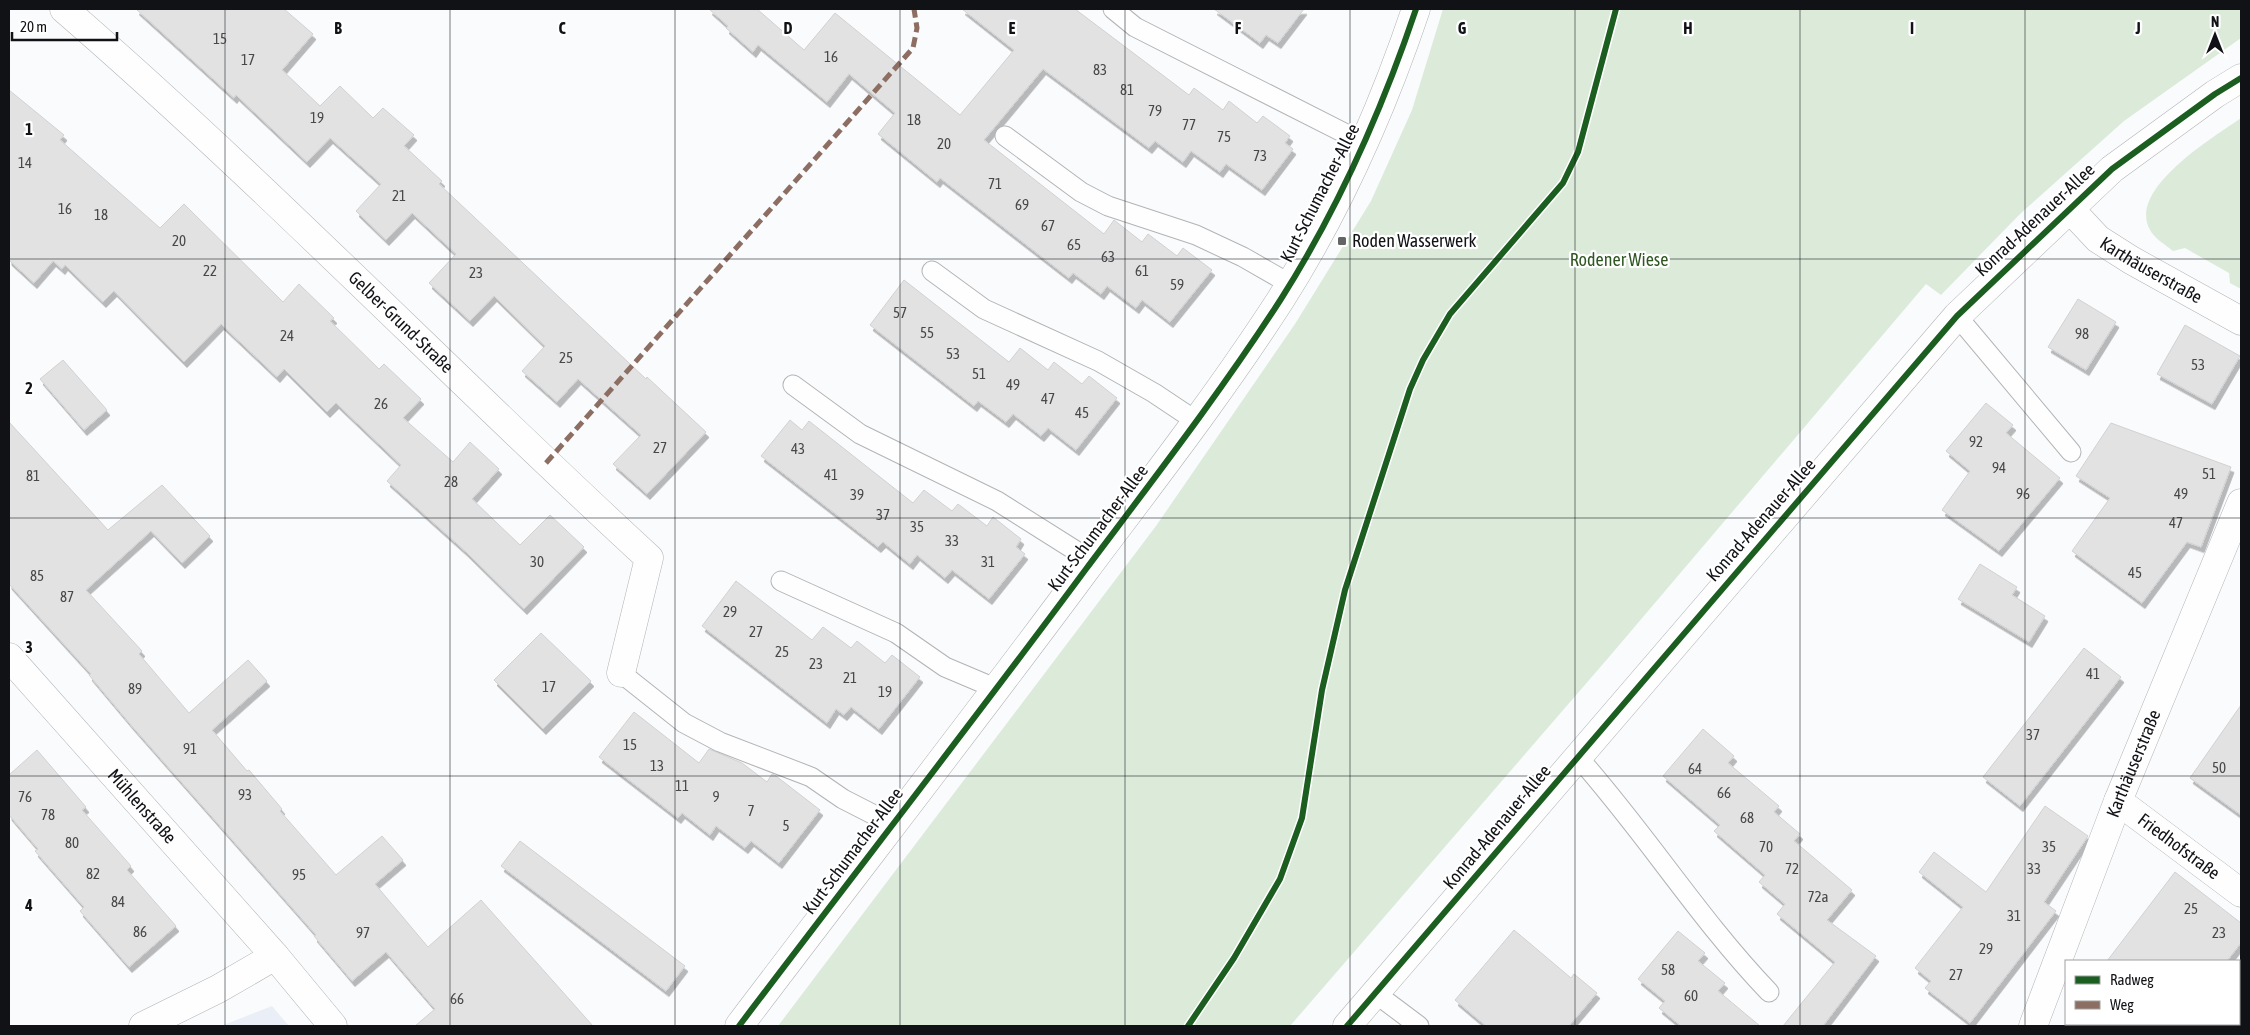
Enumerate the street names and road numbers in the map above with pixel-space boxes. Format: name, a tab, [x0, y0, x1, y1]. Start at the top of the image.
street label: Kurt-Schumacher-Allee	[1275, 120, 1364, 266]
street label: Konrad-Adenauer-Allee	[1971, 159, 2099, 280]
street label: Karthäuserstraße	[2096, 232, 2206, 307]
street label: Gelber-Grund-Straße	[345, 267, 458, 377]
street label: Konrad-Adenauer-Allee	[1702, 454, 1820, 585]
street label: Kurt-Schumacher-Allee	[1043, 460, 1152, 595]
street label: Karthäuserstraße	[2102, 707, 2165, 820]
street label: Konrad-Adenauer-Allee	[1439, 760, 1555, 893]
street label: Mühlenstraße	[104, 765, 181, 848]
street label: Kurt-Schumacher-Allee	[798, 783, 907, 918]
street label: Friedhofstraße	[2134, 809, 2224, 883]

